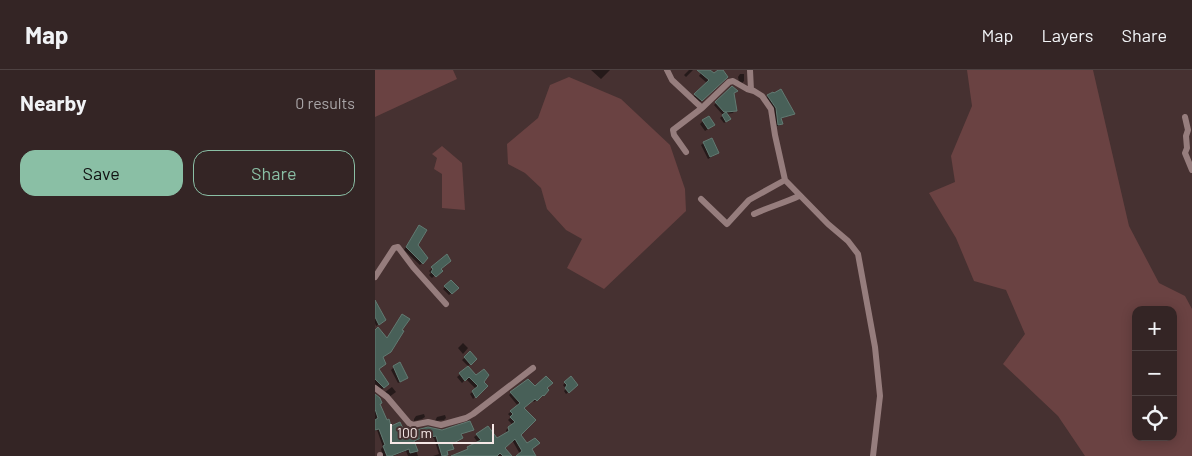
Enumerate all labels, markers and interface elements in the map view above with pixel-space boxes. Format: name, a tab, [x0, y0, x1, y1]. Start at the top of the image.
text: Map	[25, 20, 68, 49]
text: Map	[981, 24, 1013, 46]
text: Layers	[1041, 24, 1094, 46]
text: Share	[1122, 24, 1167, 46]
text: Nearby	[20, 90, 86, 115]
text: 0 results	[295, 93, 355, 112]
button: Save	[20, 150, 183, 196]
button: Share	[193, 150, 355, 196]
map controls	[1132, 306, 1177, 441]
button: +	[1132, 306, 1177, 351]
button: −	[1132, 351, 1177, 396]
button: locate	[1132, 396, 1177, 441]
scale bar	[390, 421, 494, 444]
text: 100 m	[397, 424, 432, 441]

